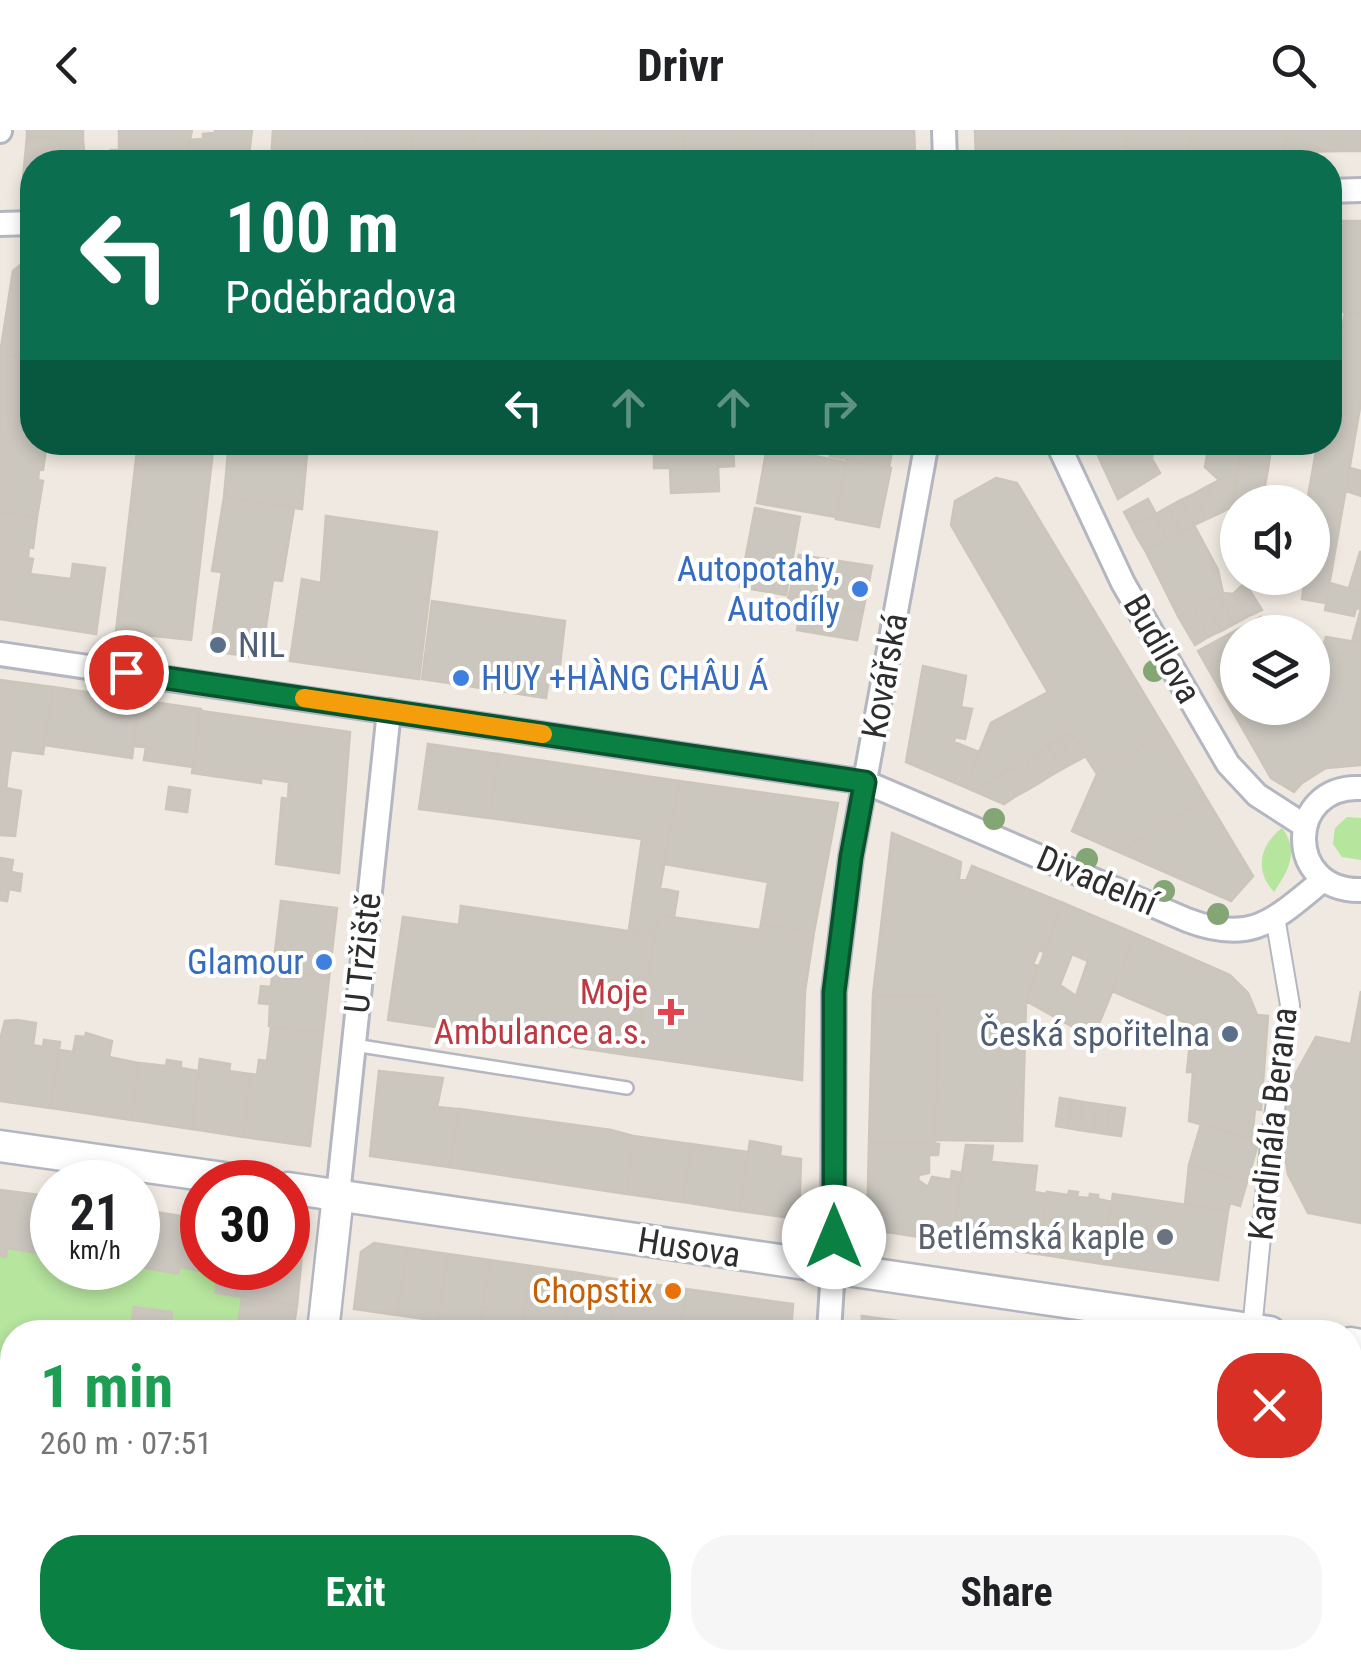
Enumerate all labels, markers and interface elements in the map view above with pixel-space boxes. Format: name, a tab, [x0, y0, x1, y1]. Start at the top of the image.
icon: back	[40, 38, 95, 93]
icon: search	[1266, 38, 1321, 93]
text: Drivr	[637, 39, 724, 92]
text: 100 m	[225, 187, 399, 269]
icon: left	[60, 190, 190, 320]
text: Poděbradova	[225, 271, 457, 324]
icon: left	[496, 380, 551, 435]
icon: ahead	[601, 380, 656, 435]
icon: ahead	[706, 380, 761, 435]
icon: right	[811, 380, 866, 435]
map controls	[1220, 485, 1330, 725]
button: sound	[1220, 485, 1330, 595]
place label: Autopotahy, Autodíly	[677, 549, 840, 630]
marker: Autopotahy, Autodíly	[849, 578, 871, 600]
street label: Budilova	[1115, 588, 1209, 710]
street label: Kovářská	[854, 610, 916, 742]
button: layers	[1220, 615, 1330, 725]
place label: NIL	[238, 625, 285, 666]
pin	[84, 630, 169, 715]
marker: NIL	[207, 634, 229, 656]
icon: arrive	[99, 645, 154, 700]
place label: HUY +HÀNG CHÂU Á	[481, 658, 768, 699]
marker: HUY +HÀNG CHÂU Á	[450, 667, 472, 689]
street label: Divadelní	[1031, 837, 1165, 925]
street label: U Tržiště	[336, 891, 390, 1015]
place label: Glamour	[187, 942, 304, 983]
marker: Glamour	[313, 951, 335, 973]
place label: Moje Ambulance a.s.	[434, 972, 648, 1053]
marker: Moje Ambulance a.s.	[658, 999, 684, 1025]
street label: Kardinála Berana	[1240, 1005, 1306, 1243]
place label: Česká spořitelna	[979, 1013, 1210, 1055]
marker: Česká spořitelna	[1219, 1023, 1241, 1045]
speed limit sign: 30	[180, 1160, 310, 1290]
text: 21	[70, 1184, 120, 1242]
position arrow	[782, 1185, 886, 1289]
place label: Betlémská kaple	[918, 1217, 1145, 1258]
street label: Husova	[635, 1220, 743, 1276]
marker: Betlémská kaple	[1154, 1226, 1176, 1248]
text: km/h	[69, 1236, 121, 1265]
place label: Chopstix	[532, 1271, 653, 1312]
marker: Chopstix	[662, 1280, 684, 1302]
text: 1 min	[40, 1351, 173, 1422]
button: close	[1217, 1353, 1322, 1458]
text: 260 m · 07:51	[40, 1424, 212, 1462]
button: Exit	[40, 1535, 671, 1650]
button: Share	[691, 1535, 1322, 1650]

